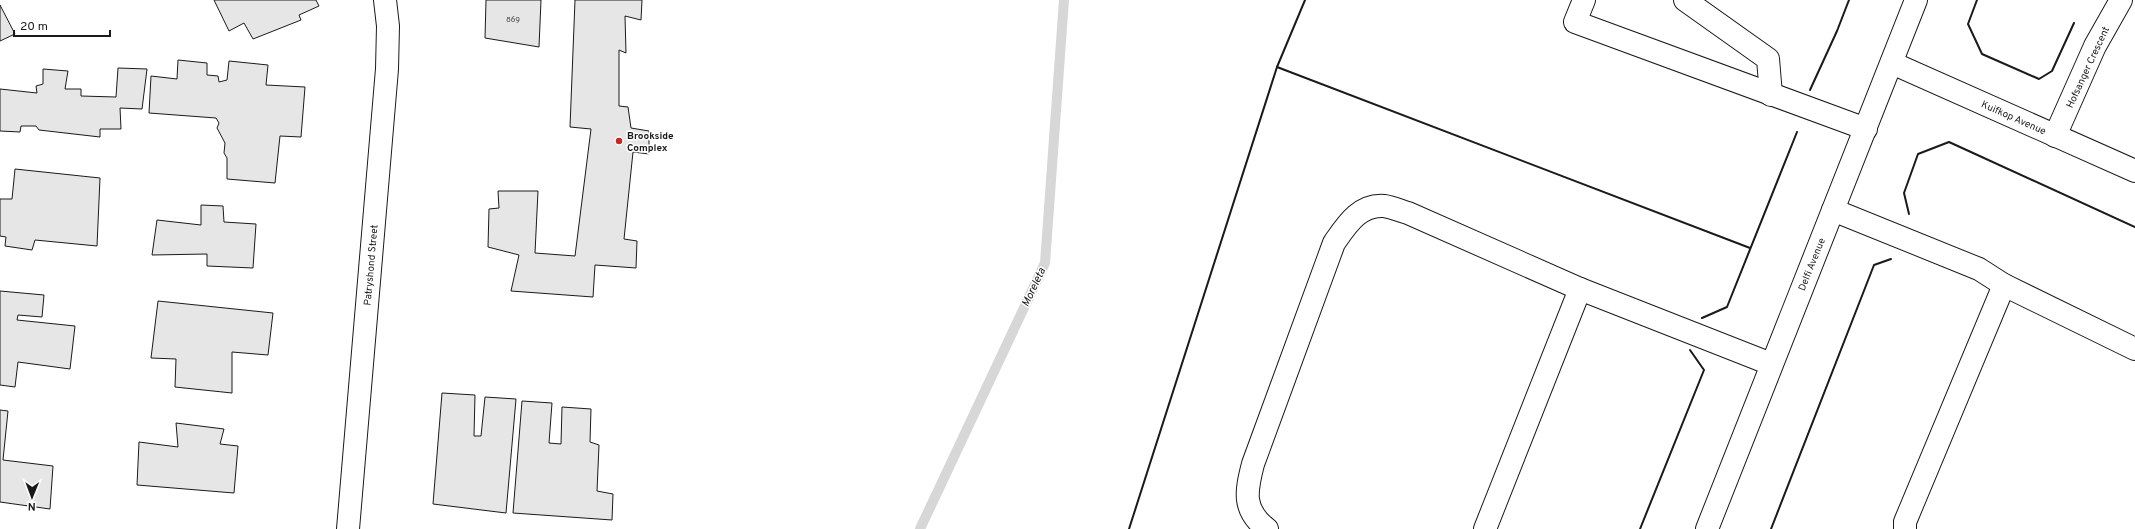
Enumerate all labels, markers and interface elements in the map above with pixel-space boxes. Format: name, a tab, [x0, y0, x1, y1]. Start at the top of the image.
scale bar	[14, 12, 110, 38]
house number: 869	[506, 15, 520, 25]
text: 20 m	[20, 19, 48, 35]
street label: Hofsanger Crescent	[2064, 25, 2113, 110]
street label: Kuifkop Avenue	[1979, 98, 2048, 138]
place label: Brookside Complex	[627, 130, 674, 155]
marker: Brookside Complex	[614, 136, 624, 146]
street label: Patryshond Street	[361, 224, 382, 306]
street label: Delfi Avenue	[1796, 236, 1829, 293]
water label: Moreleta	[1019, 265, 1049, 309]
north arrow	[12, 477, 52, 517]
text: N	[28, 499, 36, 513]

